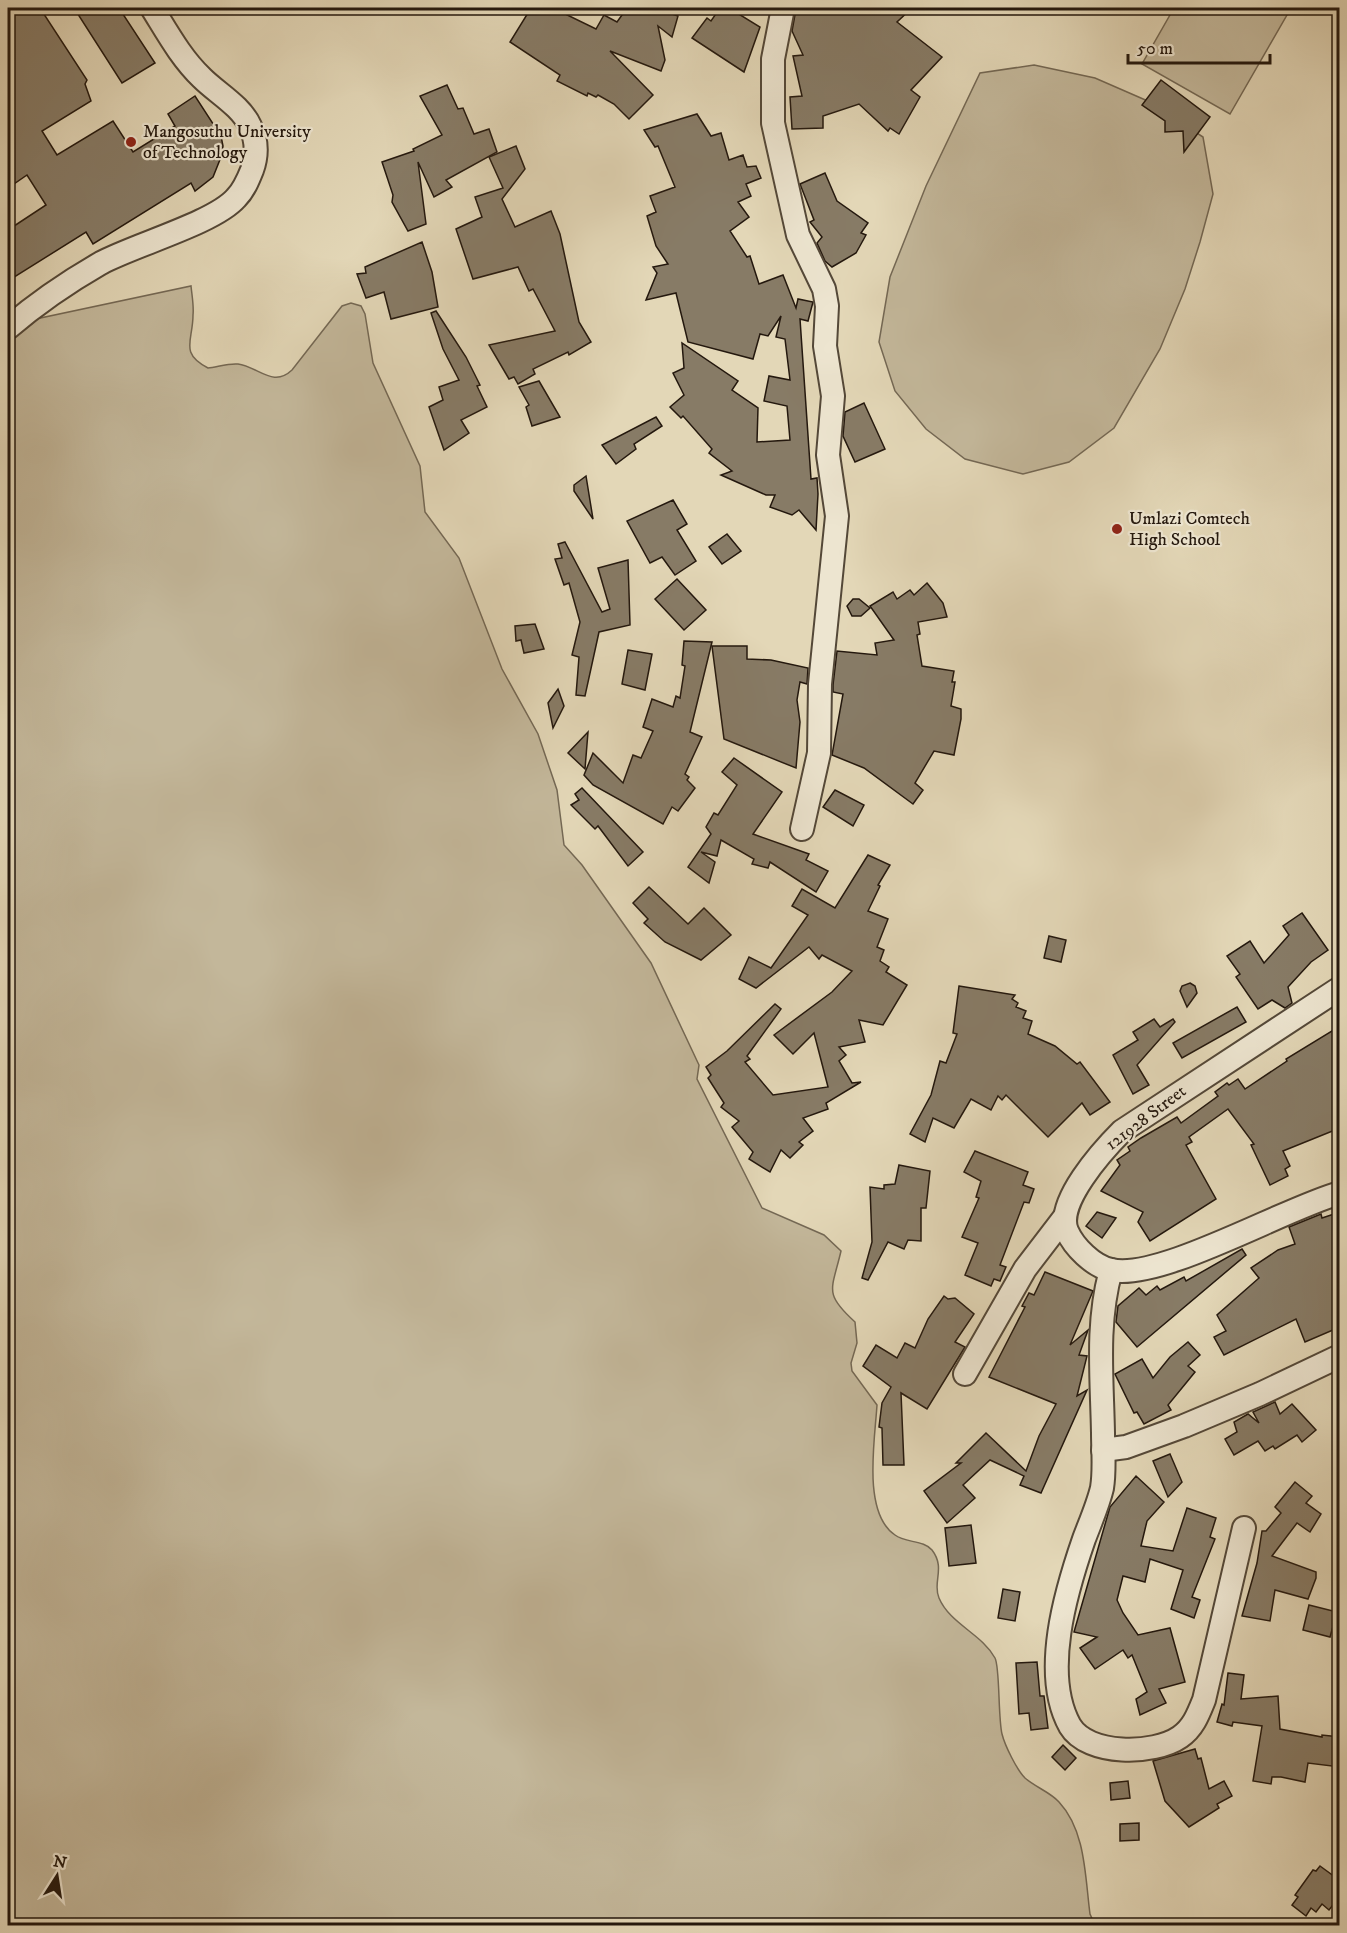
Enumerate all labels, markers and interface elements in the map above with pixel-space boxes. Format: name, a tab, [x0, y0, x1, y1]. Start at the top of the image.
scale bar	[1128, 27, 1270, 65]
text: 50 m	[1137, 38, 1173, 60]
place label: Mangosuthu University of Technology	[143, 121, 311, 164]
marker: Mangosuthu University of Technology	[124, 135, 138, 149]
place label: Umlazi Comtech High School	[1129, 508, 1251, 551]
marker: Umlazi Comtech High School	[1110, 522, 1124, 536]
street label: 121928 Street	[1101, 1080, 1191, 1155]
north arrow	[27, 1846, 87, 1906]
text: N	[51, 1851, 68, 1873]

